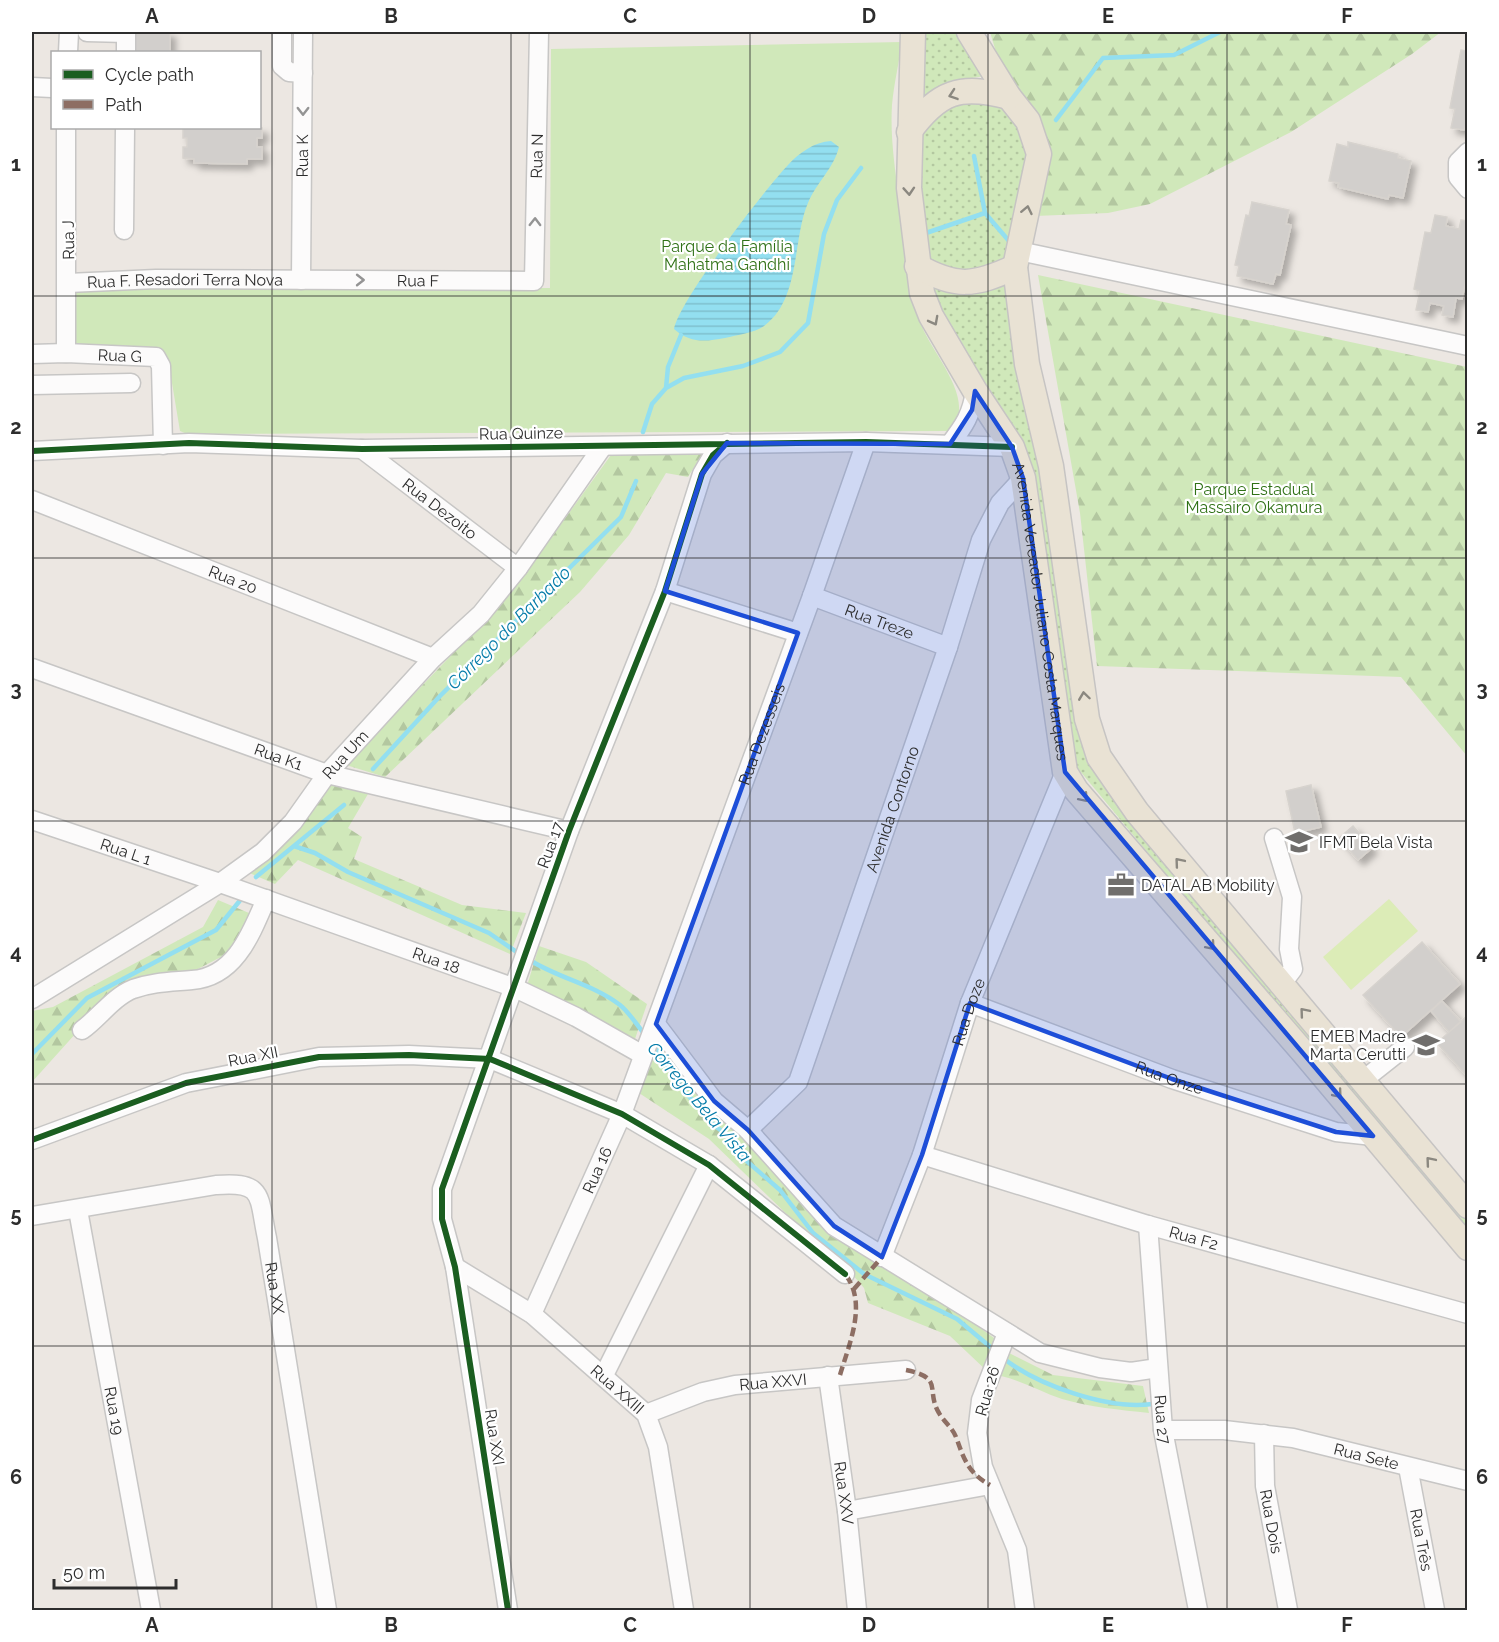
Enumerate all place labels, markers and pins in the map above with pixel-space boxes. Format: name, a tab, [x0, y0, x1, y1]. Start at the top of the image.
school or university icon: IFMT Bela Vista	[1284, 827, 1314, 857]
place label: IFMT Bela Vista	[1319, 833, 1433, 852]
office icon: DATALAB Mobility	[1106, 870, 1136, 900]
place label: DATALAB Mobility	[1141, 876, 1275, 895]
place label: EMEB Madre Marta Cerutti	[1310, 1027, 1406, 1064]
school or university icon: EMEB Madre Marta Cerutti	[1411, 1030, 1441, 1060]

